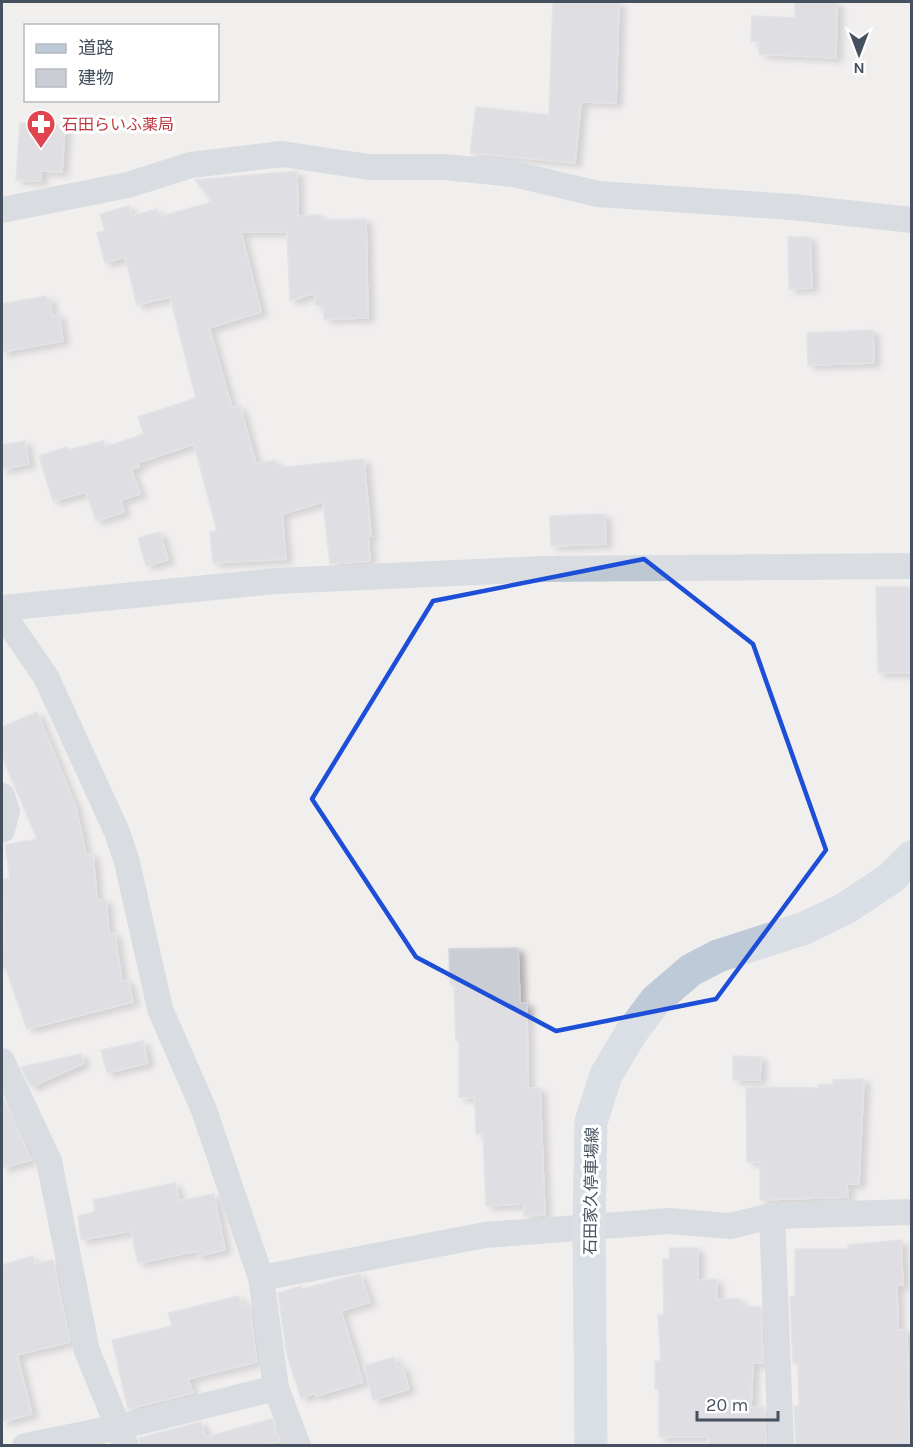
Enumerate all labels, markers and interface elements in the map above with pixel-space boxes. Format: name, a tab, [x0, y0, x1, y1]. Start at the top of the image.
legend	[24, 24, 219, 102]
north arrow	[829, 24, 889, 84]
text: 道路	[78, 37, 114, 59]
text: N	[853, 59, 865, 78]
text: 建物	[78, 67, 114, 89]
pharmacy icon: 石田らいふ薬局	[25, 108, 57, 150]
place label: 石田らいふ薬局	[62, 115, 174, 134]
street label: 石田家久停車場線	[580, 1127, 602, 1255]
scale bar	[697, 1384, 778, 1422]
text: 20 m	[706, 1394, 748, 1416]

